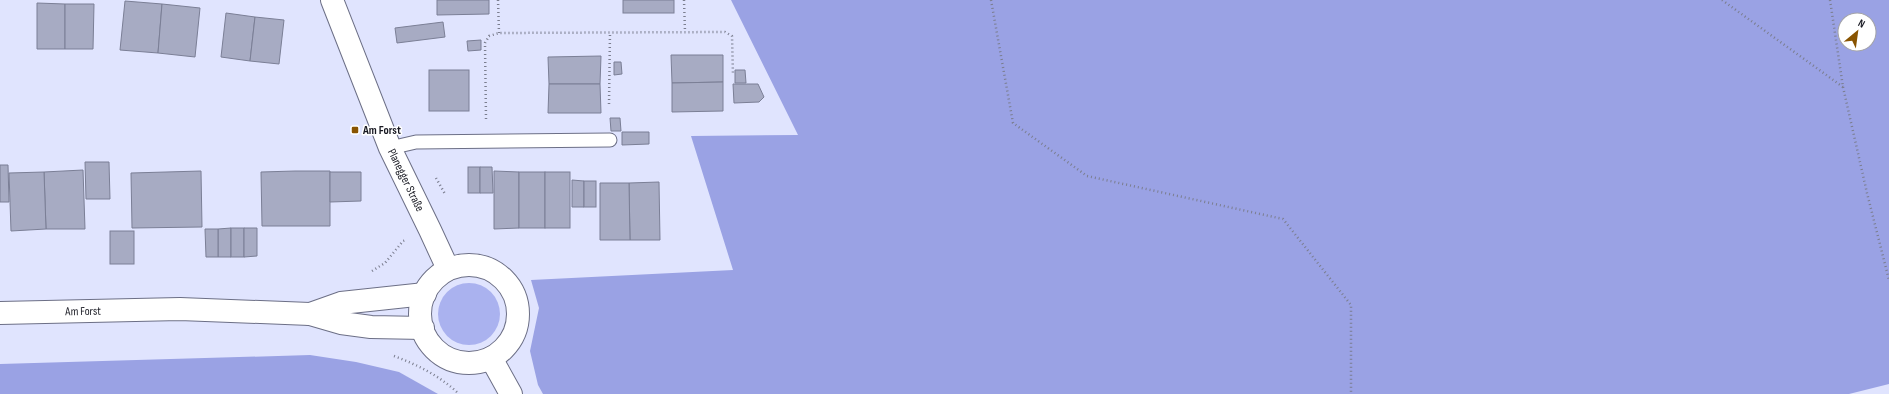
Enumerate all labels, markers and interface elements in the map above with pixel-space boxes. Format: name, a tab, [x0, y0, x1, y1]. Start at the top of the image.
north arrow	[1837, 12, 1877, 52]
text: N	[1856, 17, 1867, 31]
place label: Am Forst	[362, 123, 401, 138]
marker: Am Forst	[350, 125, 360, 135]
street label: Planegger Straße	[384, 146, 427, 214]
street label: Am Forst	[64, 304, 101, 319]

